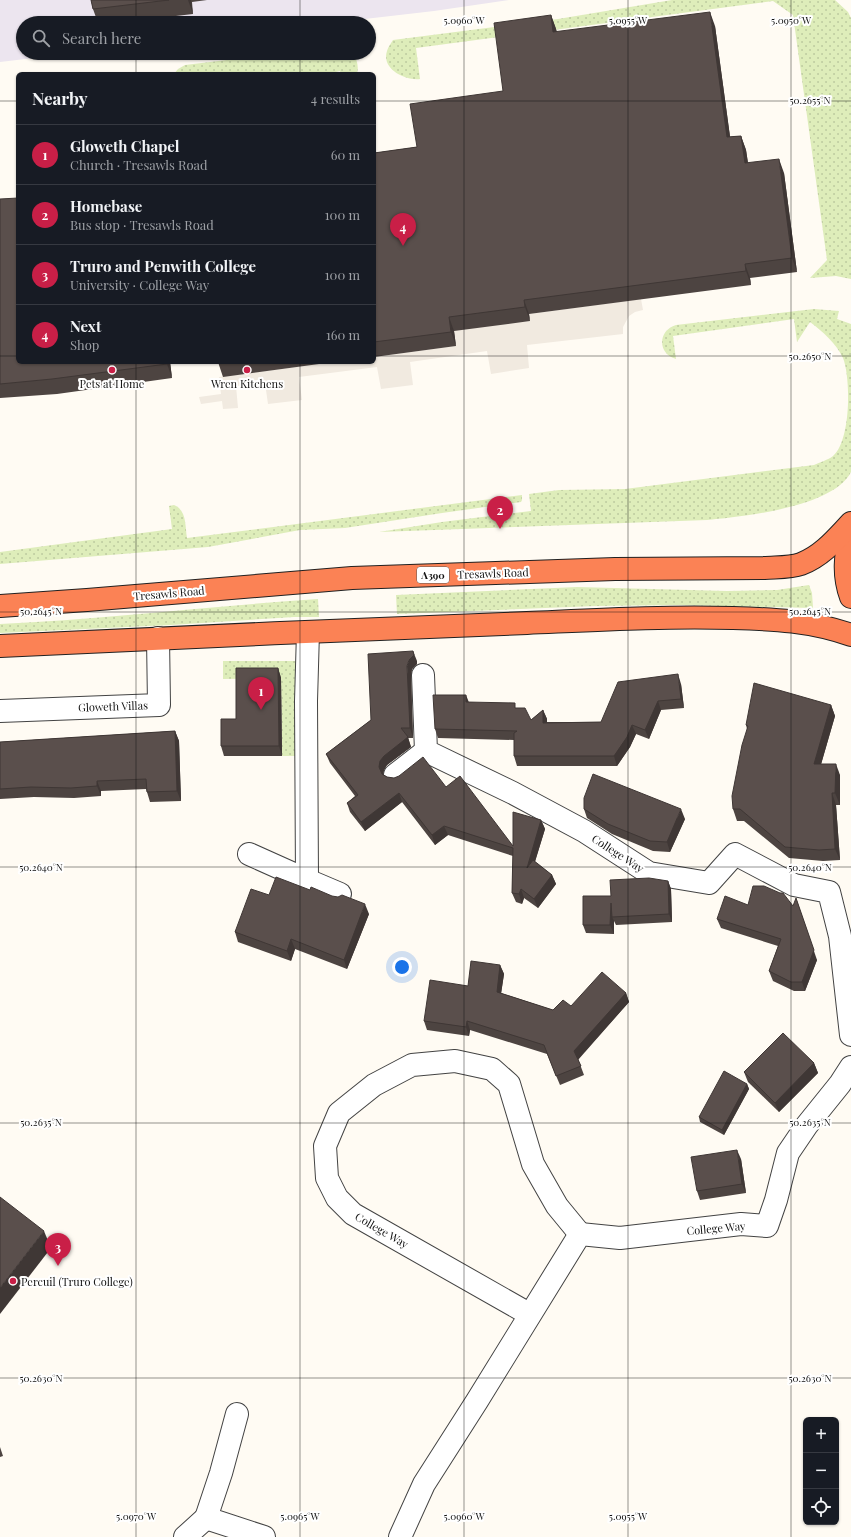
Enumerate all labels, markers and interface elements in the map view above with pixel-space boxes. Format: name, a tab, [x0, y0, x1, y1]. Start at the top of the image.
text: 5.0960°W	[444, 13, 485, 27]
text: 5.0955°W	[609, 13, 648, 27]
text: 5.0950°W	[771, 13, 812, 27]
search box	[16, 16, 376, 60]
icon: search	[30, 27, 52, 49]
text: Search here	[62, 28, 141, 48]
text: Nearby	[32, 87, 87, 109]
text: 4 results	[311, 90, 360, 107]
text: 50.2655°N	[789, 93, 831, 107]
text: Gloweth Chapel	[70, 136, 180, 156]
text: 1	[43, 146, 47, 163]
text: 60 m	[331, 146, 360, 163]
text: Church · Tresawls Road	[70, 156, 208, 173]
text: Homebase	[70, 196, 142, 216]
text: 2	[42, 206, 48, 223]
text: 100 m	[325, 206, 360, 223]
pin: 4	[390, 213, 416, 246]
text: Bus stop · Tresawls Road	[70, 216, 214, 233]
text: Truro and Penwith College	[70, 256, 256, 276]
text: 3	[42, 266, 48, 283]
text: 100 m	[325, 266, 360, 283]
text: University · College Way	[70, 276, 209, 293]
text: Next	[70, 316, 101, 336]
text: 4	[42, 326, 48, 343]
text: 160 m	[326, 326, 360, 343]
text: Shop	[70, 336, 99, 353]
text: 50.2650°N	[789, 349, 831, 363]
marker: Pets at Home	[107, 365, 117, 375]
marker: Wren Kitchens	[242, 365, 252, 375]
place label: Pets at Home	[80, 376, 145, 391]
place label: Wren Kitchens	[210, 376, 283, 391]
pin: 2	[487, 496, 513, 529]
street label: Tresawls Road	[457, 564, 530, 582]
road number: A390	[417, 567, 449, 583]
street label: Tresawls Road	[133, 582, 206, 604]
text: 50.2645°N	[20, 604, 62, 618]
text: 50.2645°N	[789, 604, 831, 618]
pin: 1	[248, 677, 274, 710]
street label: Gloweth Villas	[78, 697, 148, 715]
street label: College Way	[589, 831, 647, 876]
text: 50.2640°N	[19, 860, 63, 874]
text: 50.2640°N	[788, 860, 832, 874]
your location	[392, 957, 412, 977]
text: 50.2635°N	[20, 1115, 62, 1129]
text: 50.2635°N	[789, 1115, 831, 1129]
street label: College Way	[353, 1209, 412, 1252]
street label: College Way	[686, 1218, 747, 1238]
pin: 3	[45, 1233, 71, 1266]
place label: Percuil (Truro College)	[21, 1274, 133, 1289]
marker: Percuil (Truro College)	[8, 1276, 18, 1286]
text: 50.2630°N	[19, 1371, 63, 1385]
text: 50.2630°N	[788, 1371, 832, 1385]
map controls	[803, 1417, 839, 1525]
button: +	[803, 1417, 839, 1453]
button: −	[803, 1453, 839, 1489]
button: locate	[803, 1489, 839, 1525]
text: 5.0970°W	[116, 1509, 157, 1523]
text: 5.0965°W	[280, 1509, 321, 1523]
text: 5.0960°W	[444, 1509, 485, 1523]
text: 5.0955°W	[609, 1509, 648, 1523]

